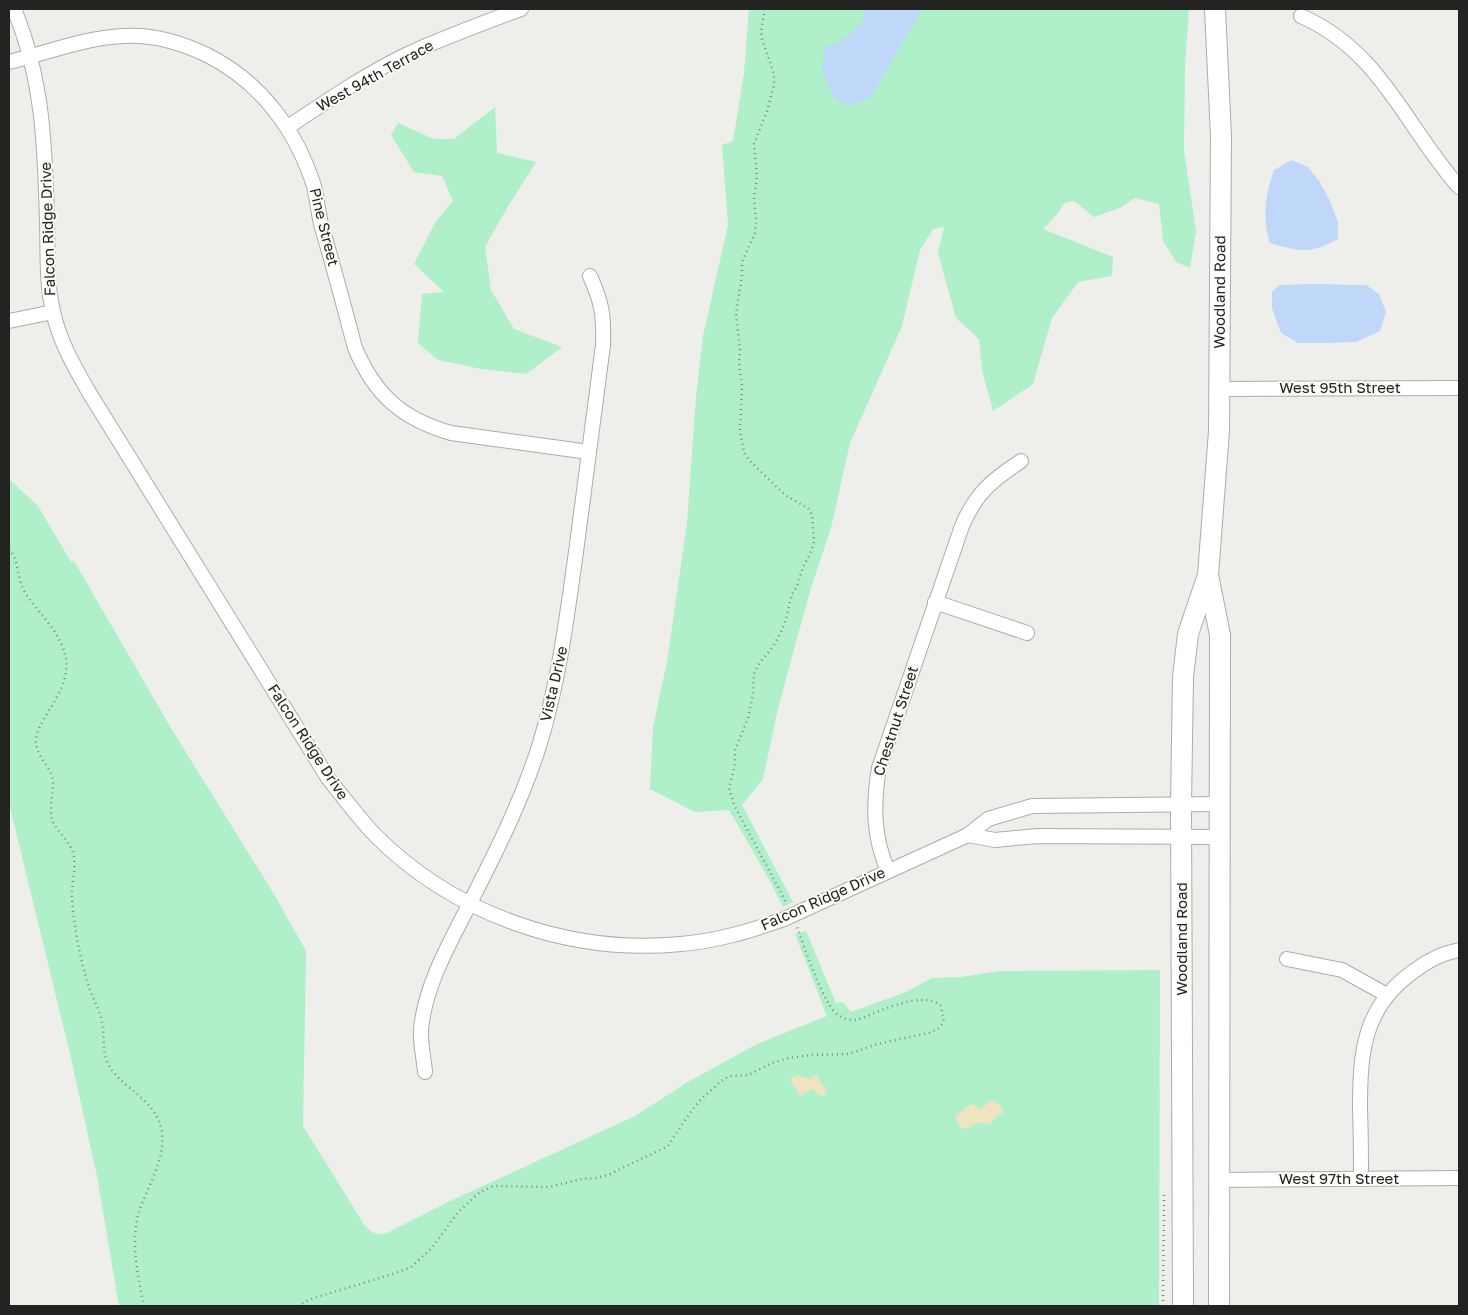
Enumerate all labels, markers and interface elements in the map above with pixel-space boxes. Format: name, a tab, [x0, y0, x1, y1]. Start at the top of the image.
street label: West 94th Terrace	[313, 35, 436, 115]
street label: Falcon Ridge Drive	[36, 161, 58, 296]
street label: Pine Street	[307, 186, 343, 268]
street label: Woodland Road	[1210, 235, 1228, 349]
street label: West 95th Street	[1279, 378, 1401, 396]
street label: Vista Drive	[536, 644, 571, 724]
street label: Chestnut Street	[869, 663, 921, 778]
street label: Falcon Ridge Drive	[265, 680, 353, 803]
street label: Falcon Ridge Drive	[758, 862, 888, 934]
street label: Woodland Road	[1172, 882, 1190, 996]
street label: West 97th Street	[1279, 1169, 1399, 1187]

